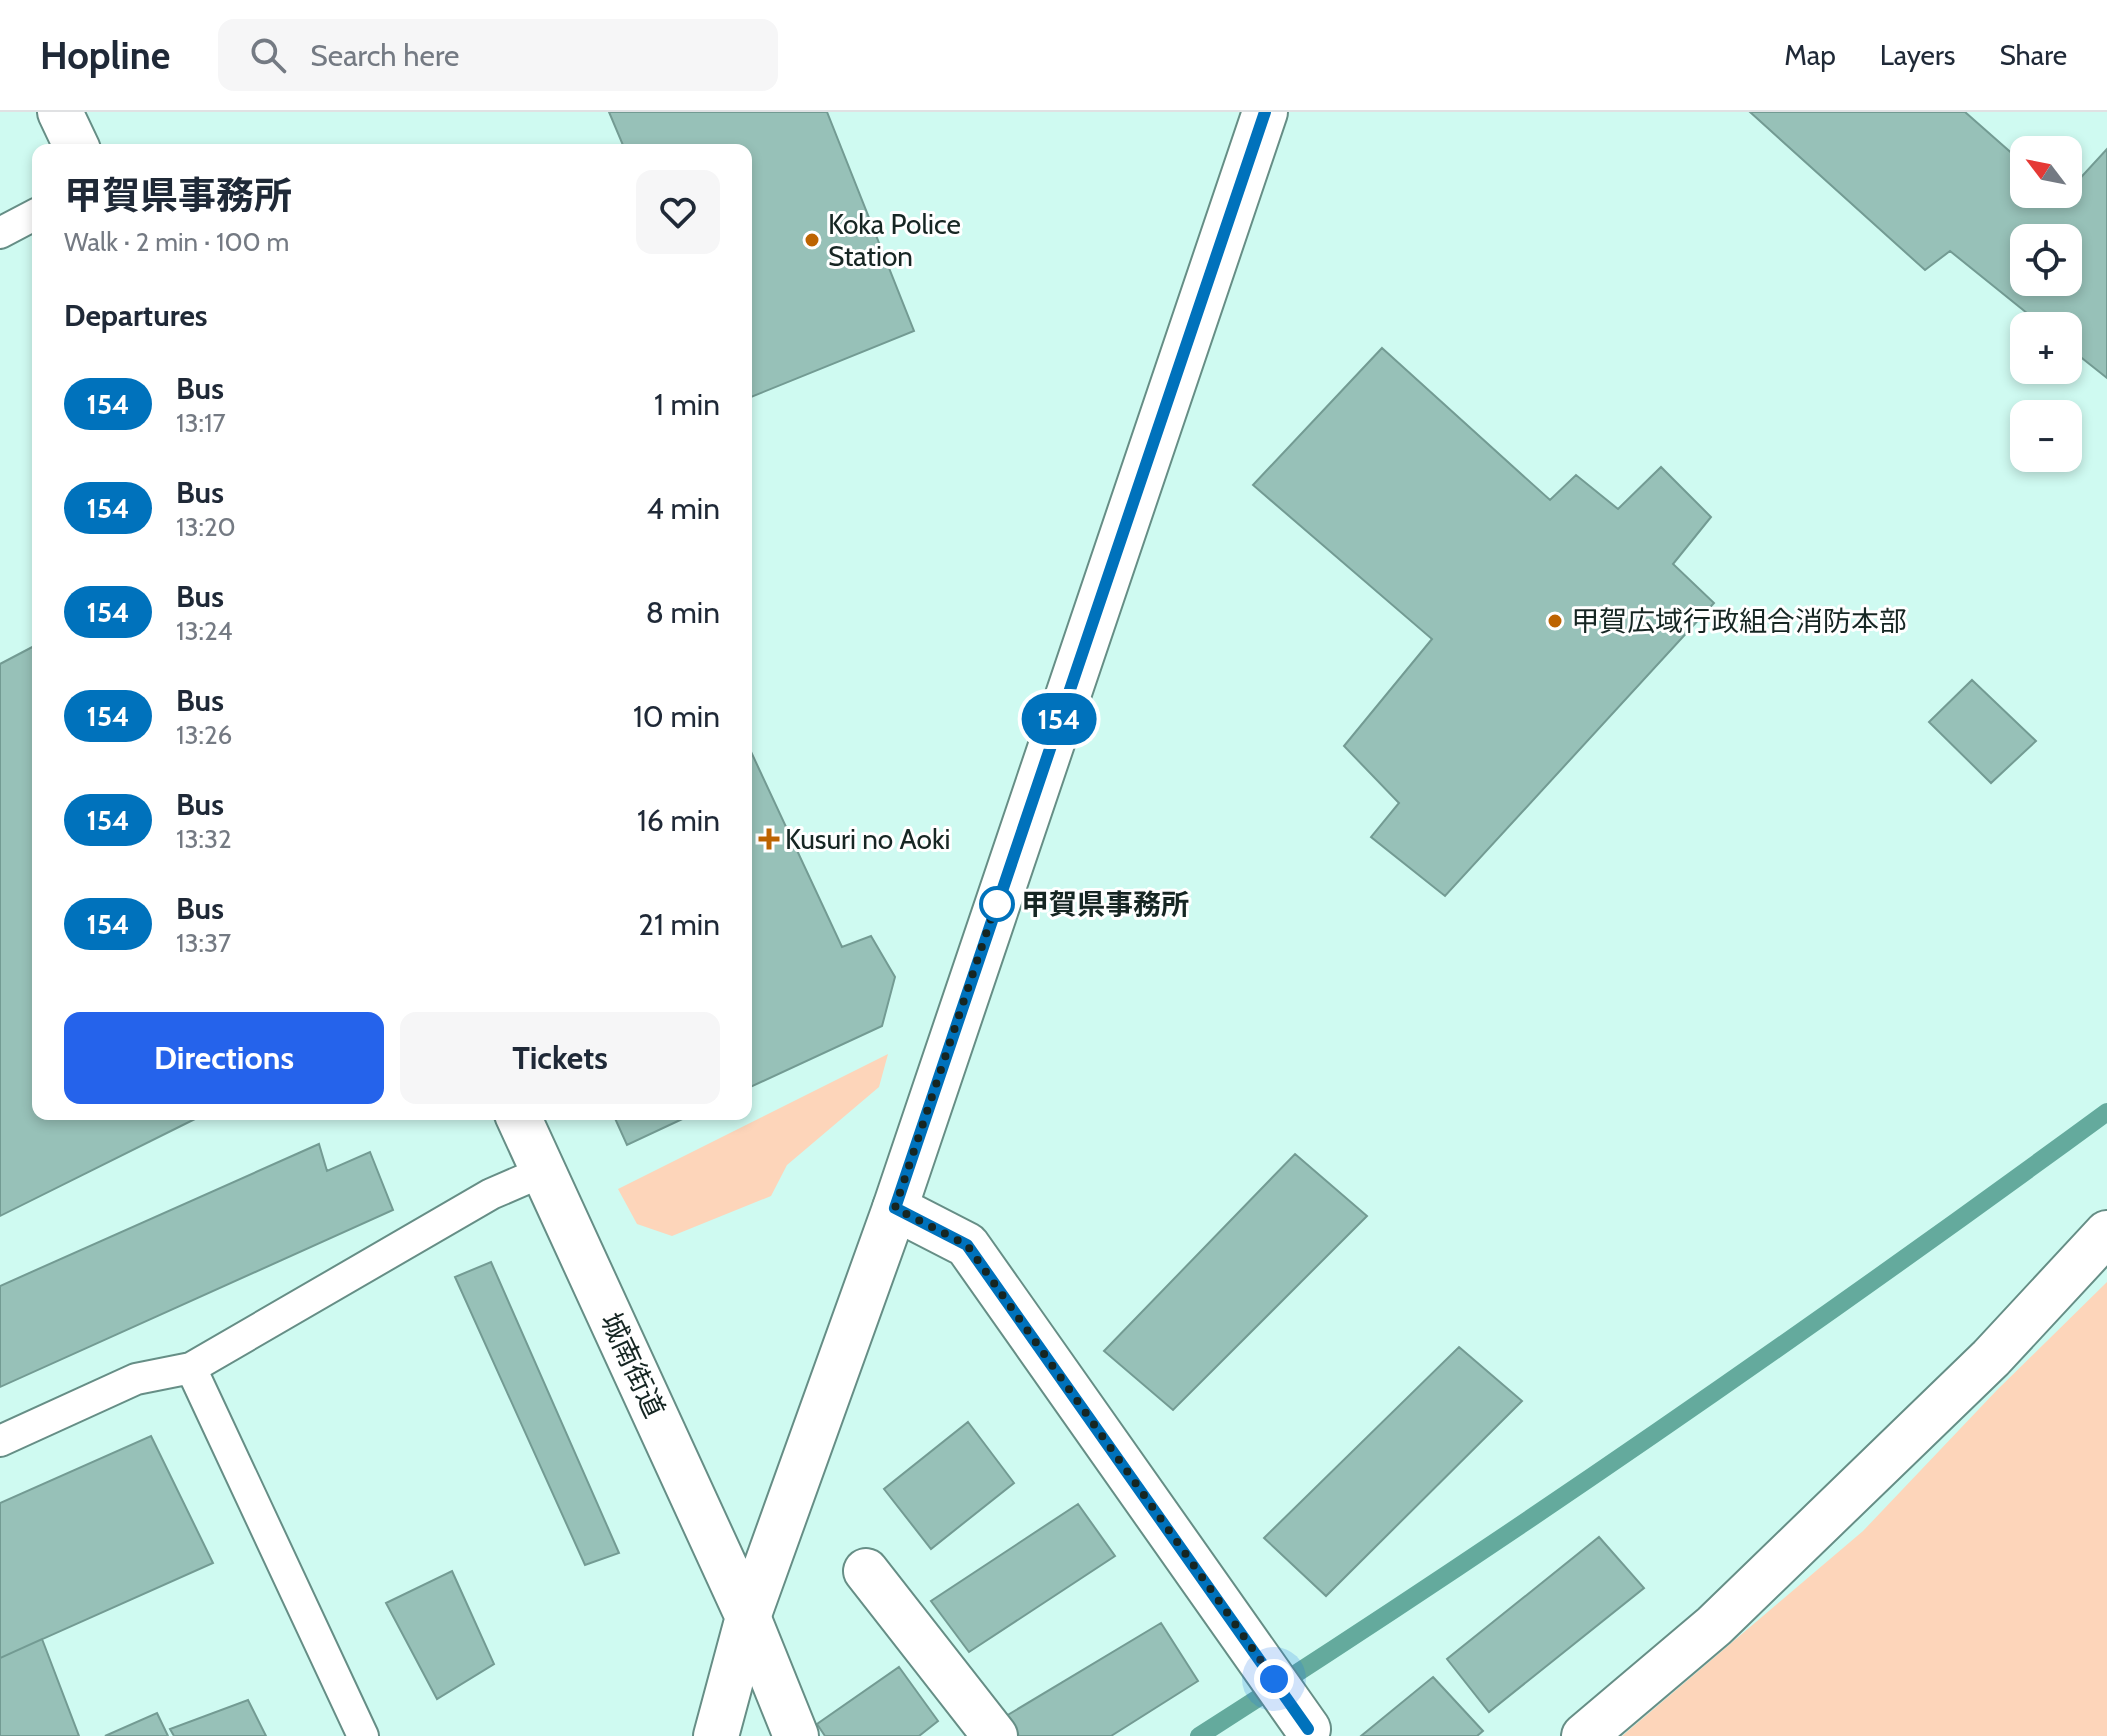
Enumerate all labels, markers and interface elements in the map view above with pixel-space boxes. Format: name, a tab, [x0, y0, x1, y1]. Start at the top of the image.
search box	[218, 19, 778, 91]
text: Hopline	[40, 32, 170, 79]
icon: search	[246, 33, 290, 77]
text: Search here	[310, 37, 459, 74]
text: Map	[1784, 38, 1836, 72]
text: Layers	[1880, 38, 1955, 72]
text: Share	[1999, 38, 2067, 72]
north arrow	[2010, 136, 2082, 208]
map controls	[2010, 136, 2082, 472]
button: heart	[636, 170, 720, 254]
text: 甲賀県事務所	[64, 172, 292, 219]
place label: Koka Police Station	[828, 207, 961, 273]
button: locate	[2010, 224, 2082, 296]
text: Walk · 2 min · 100 m	[64, 226, 289, 258]
marker: Koka Police Station	[803, 231, 821, 249]
text: Departures	[64, 297, 208, 334]
button: +	[2010, 312, 2082, 384]
text: Bus	[176, 370, 224, 407]
text: 1 min	[654, 386, 720, 423]
text: 154	[87, 387, 129, 421]
button: −	[2010, 400, 2082, 472]
text: 13:17	[176, 407, 226, 439]
text: Bus	[176, 474, 224, 511]
text: 4 min	[646, 490, 720, 527]
text: 154	[87, 491, 129, 525]
text: 13:20	[176, 511, 236, 543]
text: Bus	[176, 578, 224, 615]
text: 8 min	[646, 594, 720, 631]
text: 154	[87, 595, 129, 629]
place label: 甲賀広域行政組合消防本部	[1571, 604, 1907, 638]
marker: 甲賀広域行政組合消防本部	[1546, 612, 1564, 630]
text: 13:24	[176, 615, 233, 647]
text: Bus	[176, 682, 224, 719]
line badge: 154	[1013, 693, 1105, 745]
text: 10 min	[633, 698, 720, 735]
text: 154	[87, 699, 129, 733]
text: 154	[1038, 702, 1080, 736]
text: 13:26	[176, 719, 232, 751]
text: Bus	[176, 786, 224, 823]
text: 16 min	[637, 802, 720, 839]
text: 154	[87, 803, 129, 837]
place label: Kusuri no Aoki	[785, 822, 950, 856]
text: 13:32	[176, 823, 232, 855]
marker: Kusuri no Aoki	[760, 830, 778, 848]
marker: 甲賀県事務所	[980, 887, 1014, 921]
place label: 甲賀県事務所	[1021, 887, 1189, 921]
text: Bus	[176, 890, 224, 927]
text: 21 min	[638, 906, 720, 943]
text: 154	[87, 907, 129, 941]
text: 13:37	[176, 927, 231, 959]
button: Directions	[64, 1012, 384, 1104]
button: Tickets	[400, 1012, 720, 1104]
street label: 城南街道	[594, 1307, 672, 1423]
your location	[1254, 1659, 1294, 1699]

